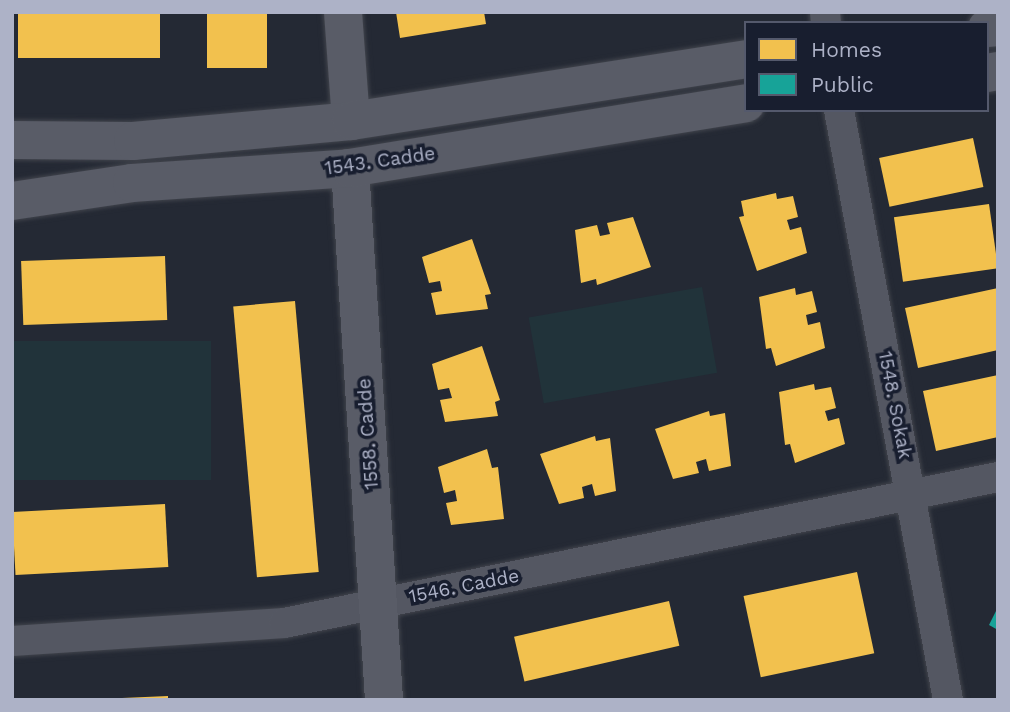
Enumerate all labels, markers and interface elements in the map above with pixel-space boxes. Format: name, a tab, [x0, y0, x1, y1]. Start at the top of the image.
legend	[744, 21, 989, 112]
text: Homes	[811, 37, 882, 62]
text: Public	[811, 72, 874, 97]
street label: 1543. Cadde	[323, 142, 437, 180]
street label: 1548. Sokak	[873, 349, 917, 461]
street label: 1558. Cadde	[353, 378, 383, 490]
street label: 1546. Cadde	[407, 564, 521, 608]

